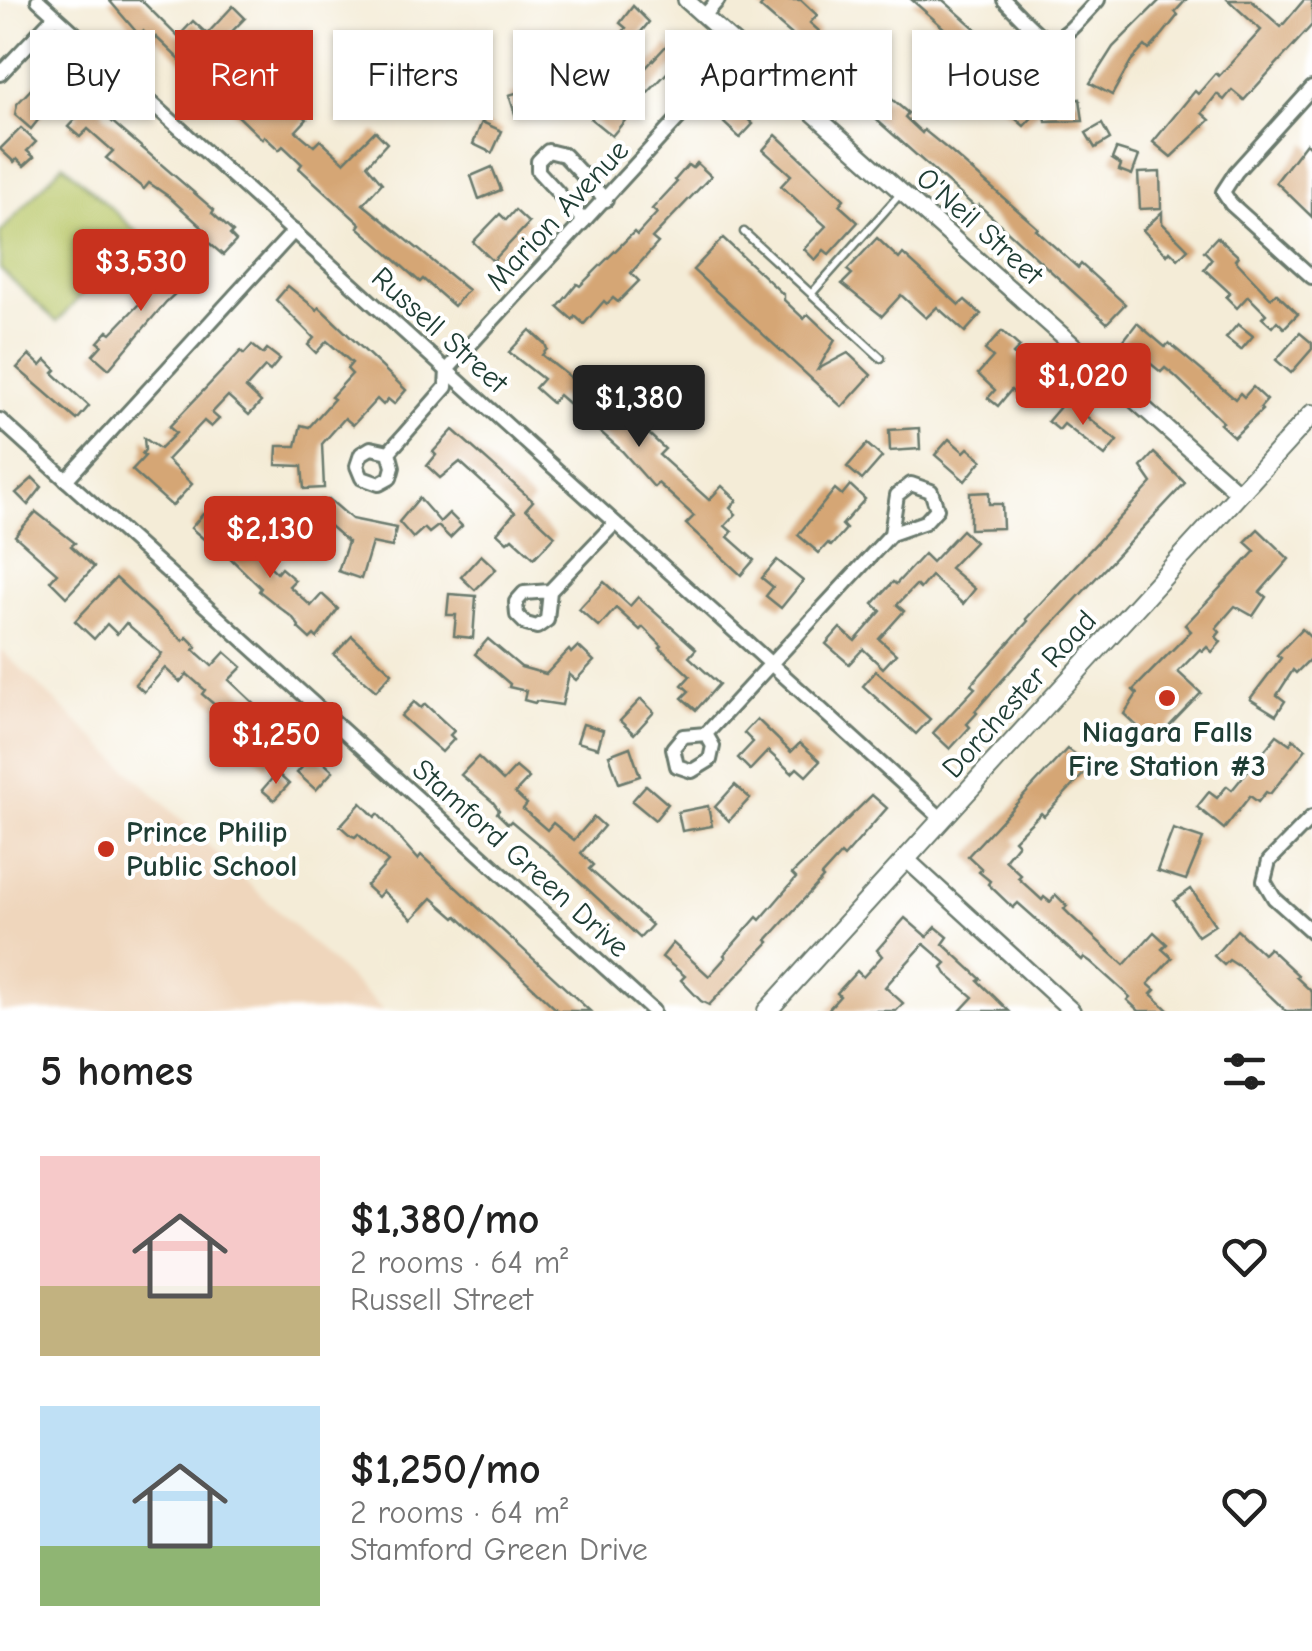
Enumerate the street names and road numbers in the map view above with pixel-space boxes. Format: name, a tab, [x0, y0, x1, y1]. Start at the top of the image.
street label: Marion Avenue	[479, 133, 636, 298]
street label: O'Neil Street	[909, 160, 1051, 293]
street label: Russell Street	[364, 260, 516, 402]
street label: Dorchester Road	[935, 603, 1104, 785]
street label: Stamford Green Drive	[405, 752, 636, 965]

